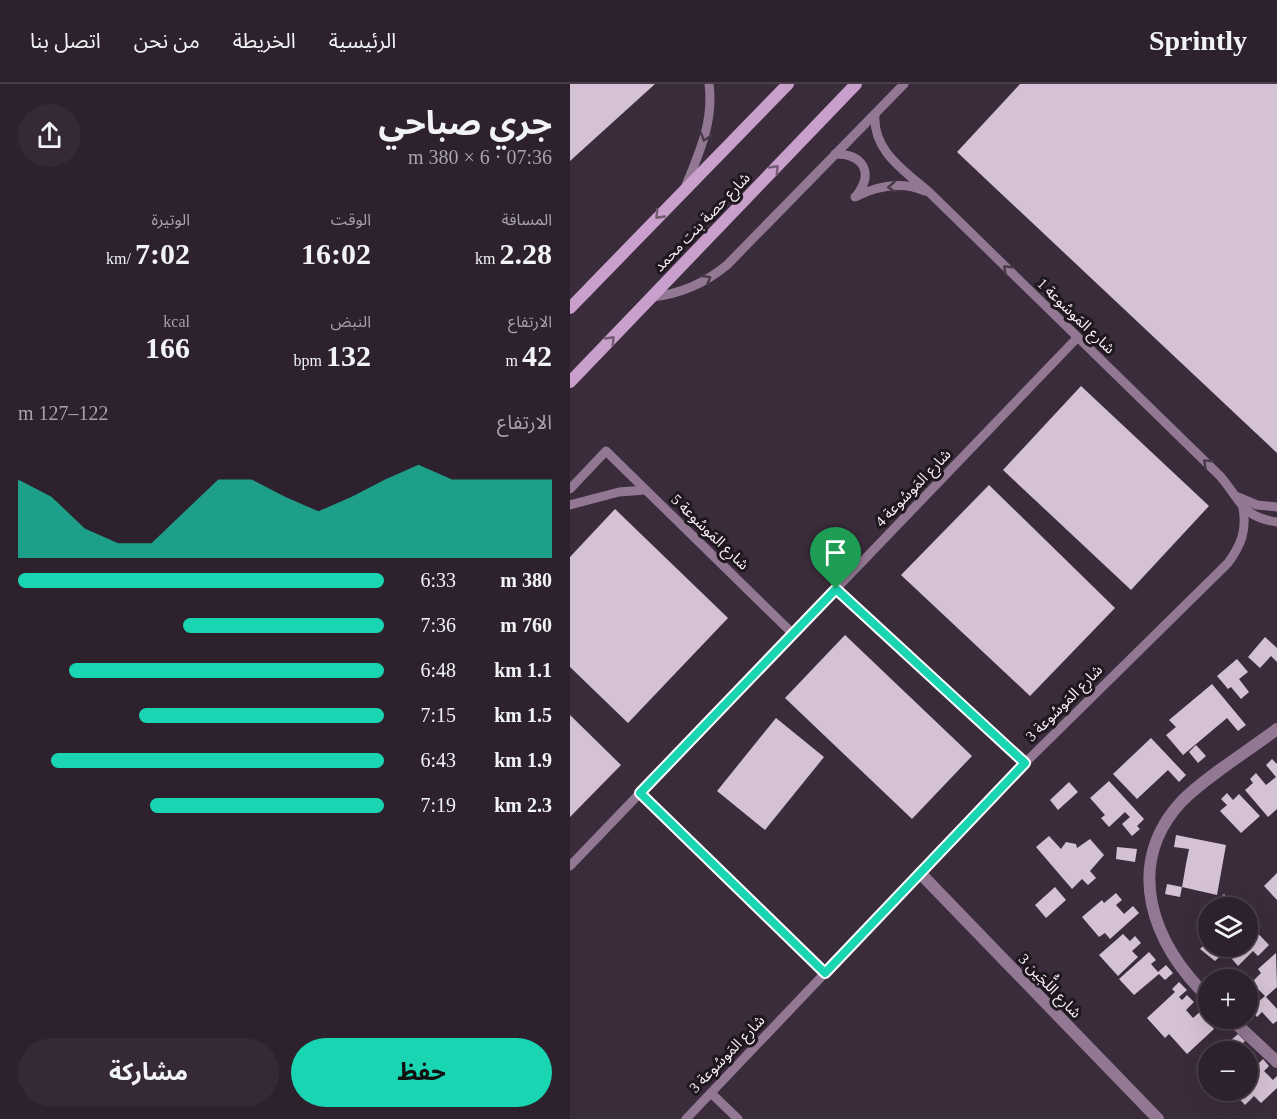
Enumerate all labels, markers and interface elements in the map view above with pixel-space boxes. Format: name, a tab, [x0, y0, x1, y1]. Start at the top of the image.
text: Sprintly	[1149, 25, 1247, 56]
text: اتصل بنا	[30, 29, 101, 53]
text: من نحن	[134, 29, 200, 53]
text: الخريطة	[233, 29, 296, 53]
text: الرئيسية	[329, 29, 396, 53]
button: share	[18, 104, 81, 167]
text: جري صباحي	[379, 105, 552, 141]
one-way arrow	[699, 131, 712, 142]
text: 07:36 · 6 × 380 m	[408, 146, 552, 168]
one-way arrow	[767, 165, 778, 176]
street label: شارع حصة بنت محمد	[651, 169, 756, 277]
one-way arrow	[888, 180, 897, 193]
one-way arrow	[655, 208, 666, 219]
text: الوتيرة	[152, 211, 190, 228]
text: الوقت	[331, 211, 371, 228]
text: المسافة	[502, 211, 552, 228]
text: 7:02	[135, 237, 190, 270]
text: 16:02	[301, 237, 371, 270]
text: 2.28	[500, 237, 552, 270]
text: /km	[106, 250, 135, 267]
text: km	[475, 250, 500, 267]
one-way arrow	[1003, 265, 1014, 276]
one-way arrow	[701, 275, 711, 287]
street label: شارع المَوسُوعة 1	[1031, 275, 1118, 360]
text: kcal	[163, 313, 190, 330]
text: النبض	[330, 313, 371, 330]
text: الارتفاع	[508, 313, 552, 330]
text: 166	[145, 331, 190, 364]
one-way arrow	[603, 336, 614, 347]
text: 132	[326, 339, 371, 372]
text: 42	[522, 339, 552, 372]
text: bpm	[294, 352, 326, 369]
text: m	[506, 352, 522, 369]
text: 122–127 m	[18, 402, 109, 424]
text: الارتفاع	[497, 411, 552, 433]
street label: شارع المَوسُوعة 4	[872, 446, 957, 533]
one-way arrow	[1203, 460, 1214, 471]
street label: شارع المَوسُوعة 5	[665, 491, 752, 576]
pin	[810, 527, 861, 589]
icon: arrive	[819, 536, 852, 569]
text: 6:33	[420, 569, 456, 591]
text: 380 m	[500, 569, 552, 591]
text: 7:36	[420, 614, 456, 636]
text: 760 m	[500, 614, 552, 636]
text: 6:48	[420, 659, 456, 681]
text: 1.1 km	[494, 659, 552, 681]
street label: شارع المَوسُوعة 3	[1023, 661, 1108, 747]
text: 7:15	[420, 704, 456, 726]
text: 1.5 km	[494, 704, 552, 726]
text: 6:43	[420, 749, 456, 771]
text: 1.9 km	[494, 749, 552, 771]
text: 7:19	[420, 794, 456, 816]
text: 2.3 km	[494, 794, 552, 816]
map controls	[1198, 897, 1258, 1101]
button: layers	[1198, 897, 1258, 957]
street label: شارع اللُّجَين 3	[1013, 946, 1089, 1024]
button: +	[1198, 969, 1258, 1029]
street label: شارع المَوسُوعة 3	[686, 1012, 771, 1099]
button: مشاركة	[18, 1038, 279, 1107]
button: حفظ	[291, 1038, 552, 1107]
button: −	[1198, 1041, 1258, 1101]

